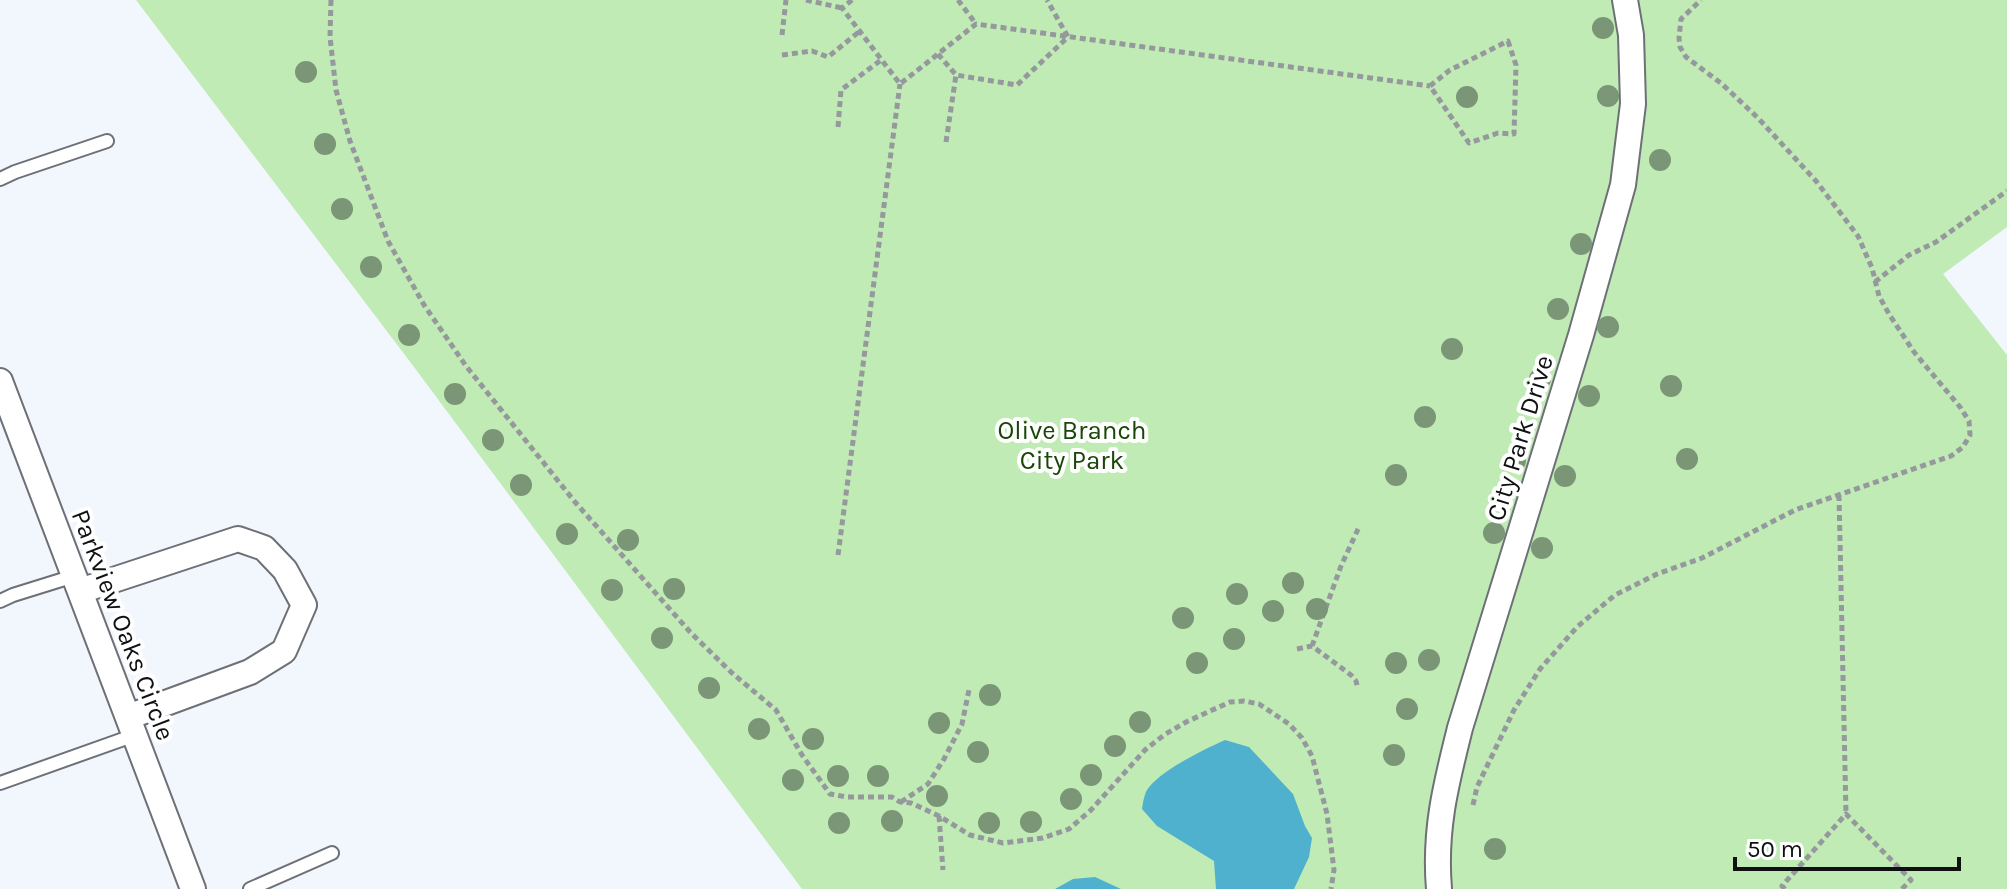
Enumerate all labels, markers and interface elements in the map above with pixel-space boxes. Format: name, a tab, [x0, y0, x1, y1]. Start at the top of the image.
street label: City Park Drive	[1480, 352, 1560, 524]
park label: Olive Branch City Park	[997, 415, 1147, 476]
street label: Parkview Oaks Circle	[65, 505, 181, 745]
scale bar	[1735, 821, 1959, 871]
text: 50 m	[1747, 835, 1803, 863]

